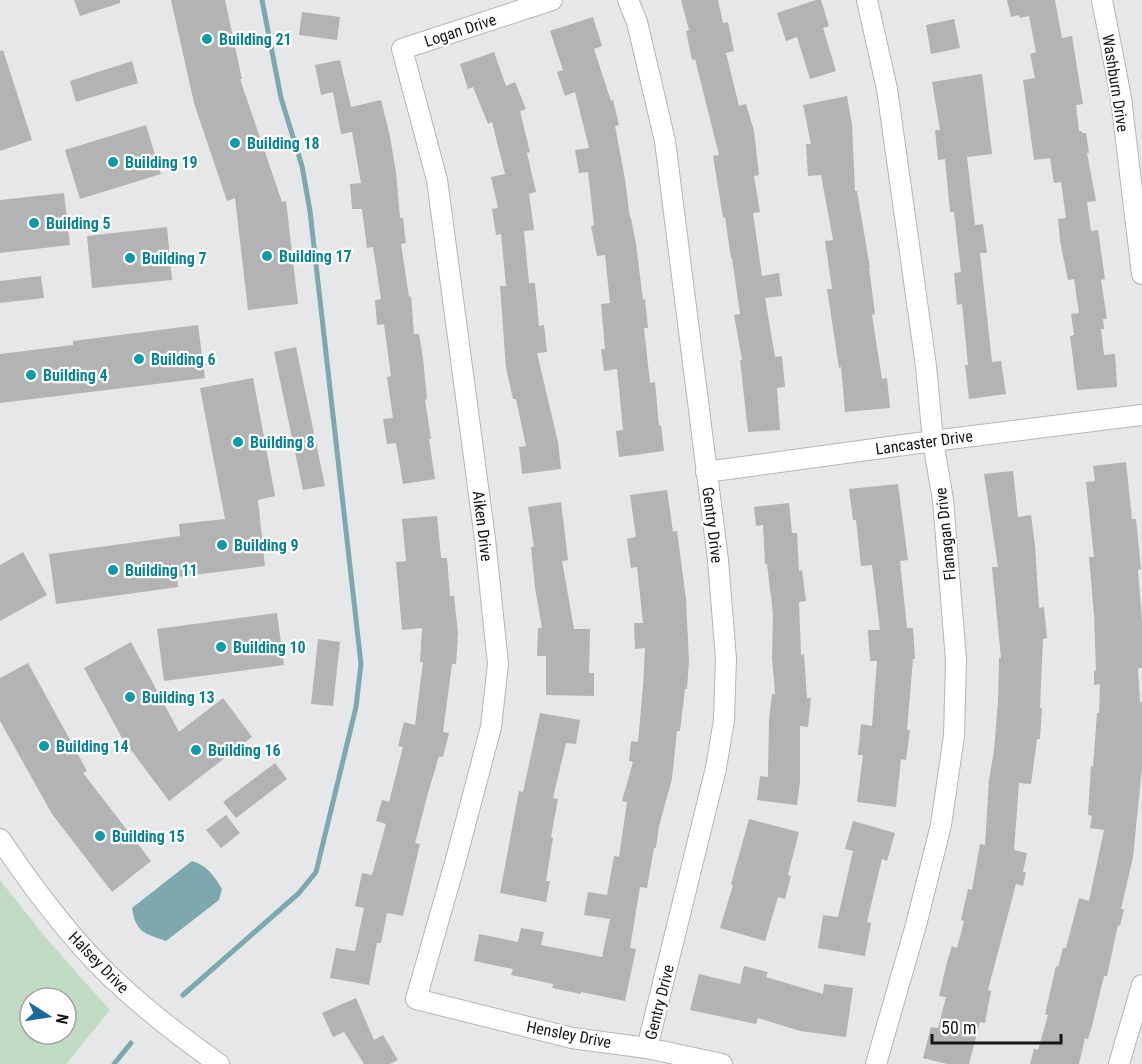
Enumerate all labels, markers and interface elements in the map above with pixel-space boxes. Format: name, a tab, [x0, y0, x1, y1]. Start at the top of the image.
street label: Logan Drive	[422, 10, 499, 51]
place label: Building 21	[219, 30, 292, 49]
marker: Building 21	[200, 32, 214, 46]
street label: Washburn Drive	[1098, 33, 1133, 133]
place label: Building 18	[247, 134, 320, 153]
marker: Building 18	[228, 136, 242, 150]
place label: Building 19	[125, 153, 198, 172]
marker: Building 19	[106, 155, 120, 169]
place label: Building 5	[46, 214, 111, 233]
marker: Building 5	[27, 216, 41, 230]
place label: Building 17	[279, 247, 352, 266]
place label: Building 7	[142, 249, 207, 268]
marker: Building 17	[260, 249, 274, 263]
marker: Building 7	[123, 251, 137, 265]
place label: Building 6	[151, 350, 216, 369]
marker: Building 6	[132, 352, 146, 366]
place label: Building 4	[43, 366, 108, 385]
marker: Building 4	[24, 368, 38, 382]
street label: Lancaster Drive	[874, 426, 974, 459]
place label: Building 8	[250, 433, 315, 452]
marker: Building 8	[231, 435, 245, 449]
street label: Gentry Drive	[698, 486, 727, 564]
street label: Flanagan Drive	[931, 487, 960, 581]
street label: Aiken Drive	[469, 490, 496, 562]
place label: Building 9	[234, 536, 299, 555]
marker: Building 9	[215, 538, 229, 552]
place label: Building 11	[125, 561, 198, 580]
marker: Building 11	[106, 563, 120, 577]
place label: Building 10	[233, 638, 306, 657]
marker: Building 10	[214, 640, 228, 654]
place label: Building 13	[142, 688, 215, 707]
marker: Building 13	[123, 690, 137, 704]
place label: Building 14	[56, 737, 129, 756]
marker: Building 14	[37, 739, 51, 753]
place label: Building 16	[208, 741, 281, 760]
marker: Building 16	[189, 743, 203, 757]
place label: Building 15	[112, 827, 185, 846]
marker: Building 15	[93, 829, 107, 843]
street label: Halsey Drive	[65, 928, 133, 997]
street label: Gentry Drive	[641, 963, 678, 1042]
north arrow	[18, 986, 78, 1046]
scale bar	[932, 1007, 1061, 1045]
text: N	[52, 1012, 72, 1026]
street label: Hensley Drive	[525, 1017, 613, 1052]
text: 50 m	[941, 1017, 976, 1038]

